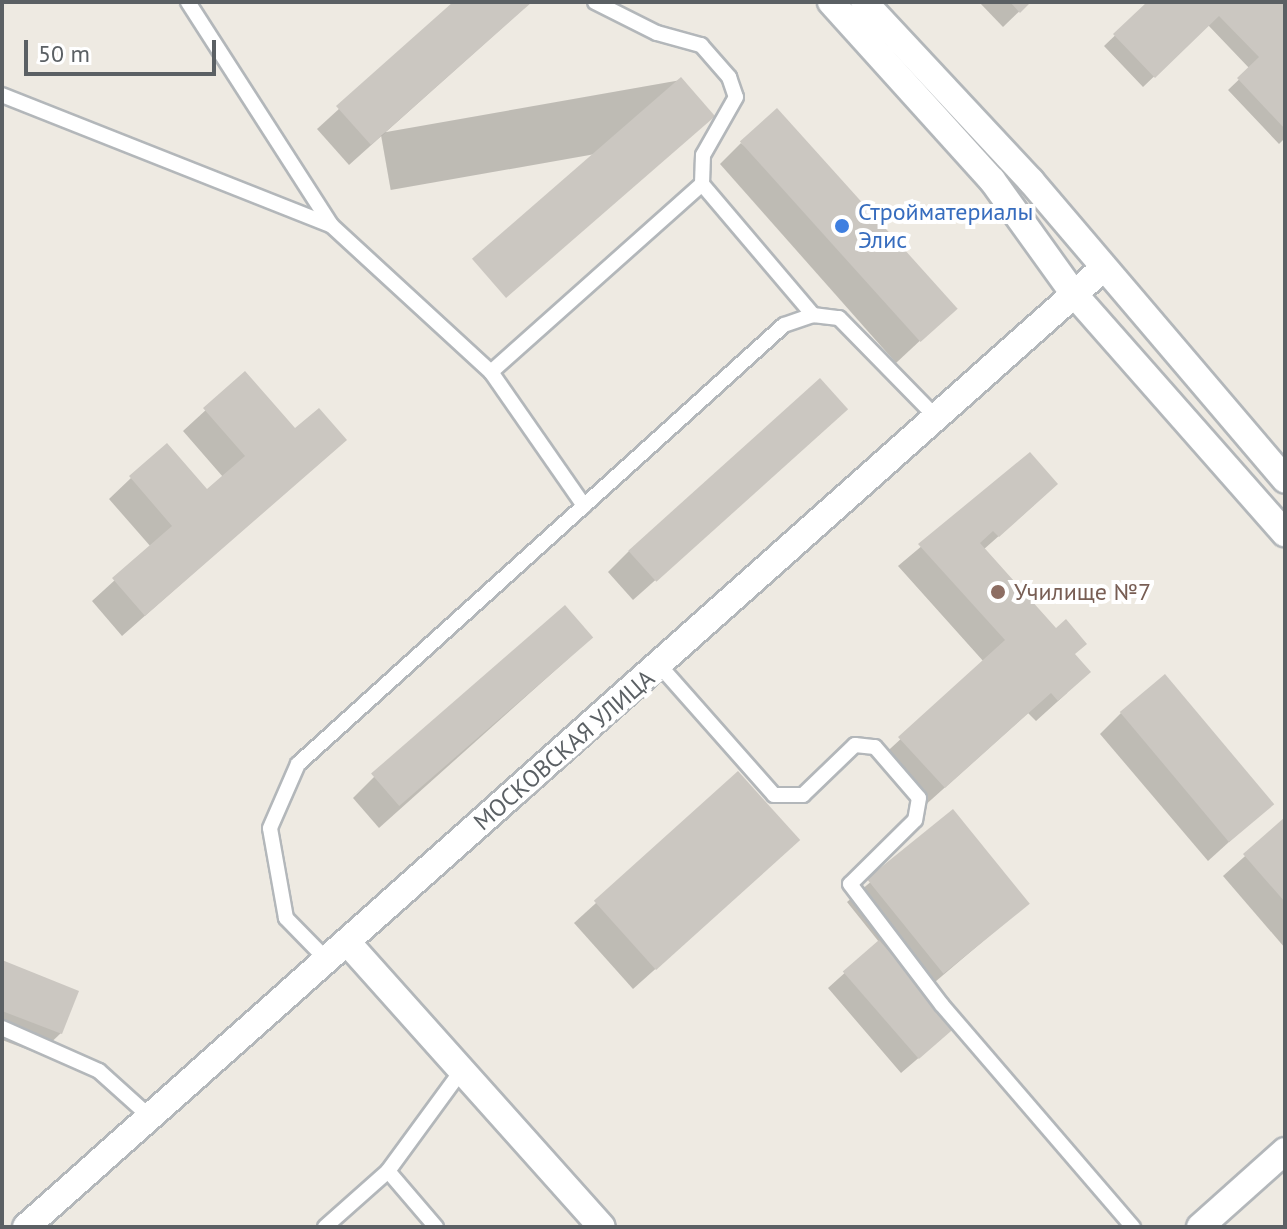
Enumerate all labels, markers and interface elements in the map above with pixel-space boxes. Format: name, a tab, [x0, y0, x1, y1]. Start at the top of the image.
scale bar	[28, 24, 220, 74]
text: 50 m	[38, 38, 90, 69]
place label: Стройматериалы Элис	[858, 198, 1033, 254]
marker: Стройматериалы Элис	[833, 217, 851, 235]
place label: Училище №7	[1014, 578, 1151, 606]
marker: Училище №7	[989, 583, 1007, 601]
street label: МОСКОВСКАЯ УЛИЦА	[468, 664, 660, 836]

